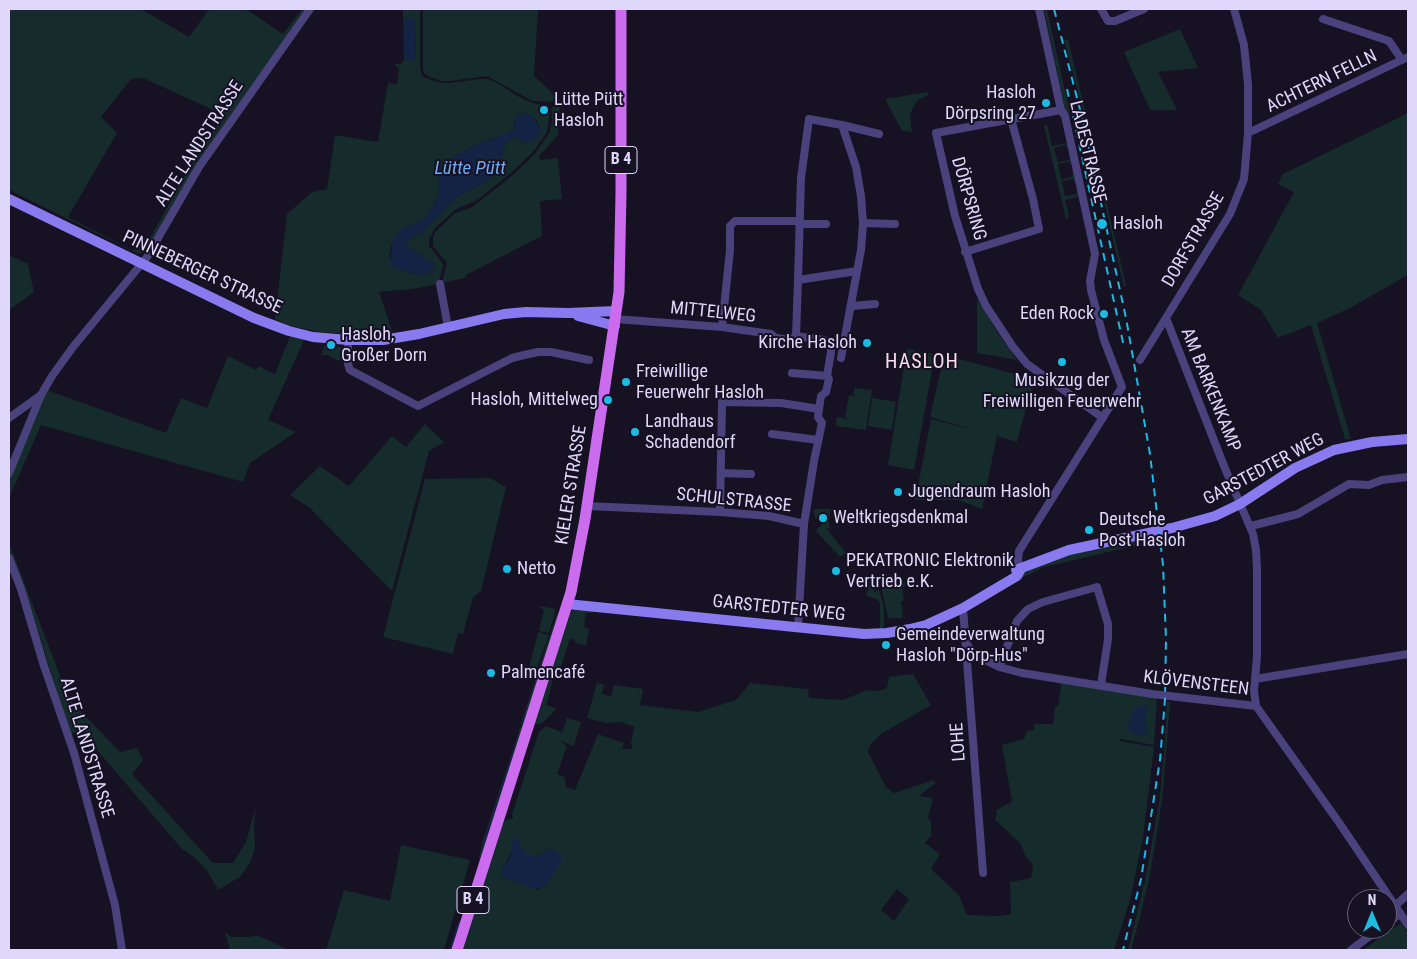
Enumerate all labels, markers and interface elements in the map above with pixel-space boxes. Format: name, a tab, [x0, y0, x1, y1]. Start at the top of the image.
street label: ACHTERN FELLN	[1263, 46, 1381, 118]
street label: ALTE LANDSTRASSE	[151, 77, 249, 211]
place label: Hasloh Dörpsring 27	[945, 82, 1036, 125]
place label: Lütte Pütt Hasloh	[554, 89, 623, 132]
marker: Hasloh Dörpsring 27	[1040, 97, 1052, 109]
street label: LADESTRASSE	[1064, 99, 1110, 205]
marker: Lütte Pütt Hasloh	[538, 104, 550, 116]
road number: B 4	[605, 146, 637, 174]
street label: DÖRPSRING	[946, 155, 990, 243]
water label: Lütte Pütt	[434, 158, 506, 180]
street label: DORFSTRASSE	[1158, 189, 1230, 291]
place label: Hasloh	[1113, 213, 1163, 235]
marker: Hasloh	[1095, 217, 1109, 231]
street label: PINNEBERGER STRASSE	[119, 227, 285, 319]
street label: MITTELWEG	[669, 298, 757, 328]
place label: Eden Rock	[1020, 303, 1094, 325]
marker: Eden Rock	[1098, 308, 1110, 320]
place label: Hasloh, Großer Dorn	[341, 324, 427, 366]
street label: AM BARKENKAMP	[1175, 325, 1245, 455]
place label: Kirche Hasloh	[758, 332, 857, 354]
marker: Kirche Hasloh	[861, 337, 873, 349]
marker: Hasloh, Großer Dorn	[325, 339, 337, 351]
district label: HASLOH	[884, 351, 960, 375]
marker: Musikzug der Freiwilligen Feuerwehr	[1056, 356, 1068, 368]
place label: Freiwillige Feuerwehr Hasloh	[636, 361, 764, 404]
place label: Musikzug der Freiwilligen Feuerwehr	[983, 370, 1141, 412]
marker: Freiwillige Feuerwehr Hasloh	[620, 376, 632, 388]
place label: Hasloh, Mittelweg	[471, 389, 598, 411]
marker: Hasloh, Mittelweg	[602, 394, 614, 406]
place label: Landhaus Schadendorf	[645, 411, 735, 454]
street label: KIELER STRASSE	[552, 424, 592, 546]
marker: Landhaus Schadendorf	[629, 426, 641, 438]
street label: GARSTEDTER WEG	[1200, 429, 1328, 511]
place label: Jugendraum Hasloh	[908, 481, 1050, 503]
street label: SCHULSTRASSE	[675, 484, 793, 518]
marker: Jugendraum Hasloh	[892, 486, 904, 498]
place label: Weltkriegsdenkmal	[833, 507, 968, 529]
place label: Deutsche Post Hasloh	[1099, 509, 1185, 552]
marker: Weltkriegsdenkmal	[817, 512, 829, 524]
marker: Deutsche Post Hasloh	[1083, 524, 1095, 536]
place label: PEKATRONIC Elektronik Vertrieb e.K.	[846, 550, 1014, 592]
place label: Netto	[517, 558, 556, 580]
marker: Netto	[501, 563, 513, 575]
marker: PEKATRONIC Elektronik Vertrieb e.K.	[830, 565, 842, 577]
street label: GARSTEDTER WEG	[711, 591, 847, 627]
place label: Gemeindeverwaltung Hasloh "Dörp-Hus"	[896, 624, 1045, 666]
marker: Gemeindeverwaltung Hasloh "Dörp-Hus"	[880, 639, 892, 651]
place label: Palmencafé	[501, 662, 585, 684]
marker: Palmencafé	[485, 667, 497, 679]
street label: KLÖVENSTEEN	[1142, 667, 1250, 701]
street label: ALTE LANDSTRASSE	[54, 675, 118, 821]
street label: LOHE	[947, 722, 971, 762]
road number: B 4	[457, 886, 489, 914]
north arrow	[1347, 889, 1397, 939]
text: N	[1368, 892, 1376, 908]

